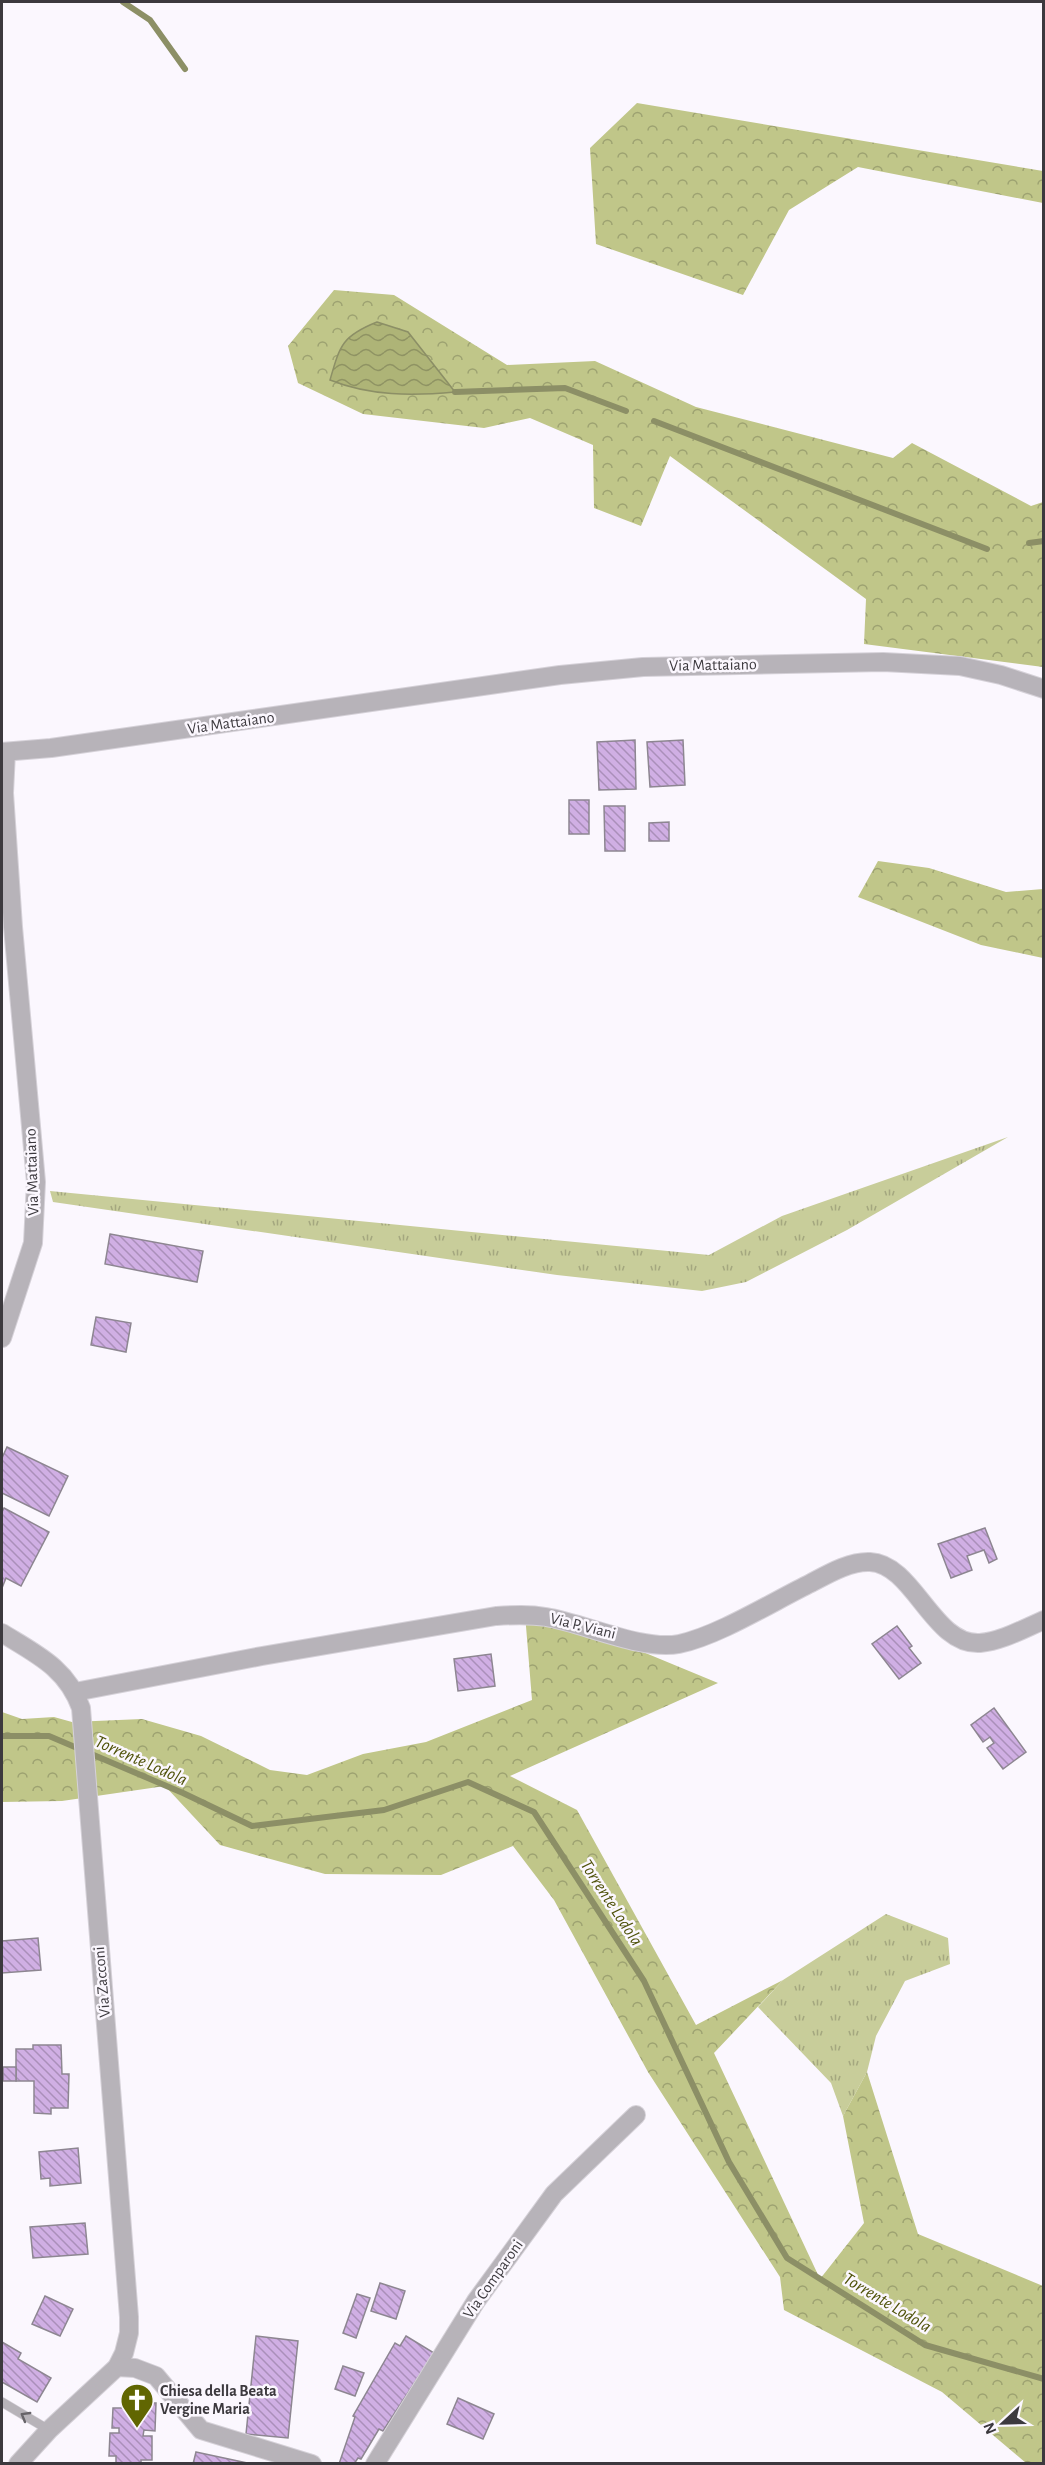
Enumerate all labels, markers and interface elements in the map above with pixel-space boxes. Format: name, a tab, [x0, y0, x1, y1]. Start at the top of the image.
street label: Via Mattaiano	[669, 656, 757, 674]
street label: Via Mattaiano	[187, 709, 276, 737]
street label: Via Mattaiano	[22, 1128, 42, 1216]
street label: Via P. Viani	[549, 1610, 617, 1642]
water label: Torrente Lodola	[92, 1733, 190, 1789]
water label: Torrente Lodola	[577, 1857, 645, 1949]
street label: Via Zacconi	[91, 1946, 113, 2018]
street label: Via Comparoni	[460, 2237, 526, 2321]
water label: Torrente Lodola	[840, 2270, 934, 2336]
church icon: Chiesa della Beata Vergine Maria	[119, 2382, 155, 2429]
place label: Chiesa della Beata Vergine Maria	[160, 2383, 277, 2417]
north arrow	[973, 2393, 1033, 2453]
one-way arrow	[21, 2411, 31, 2423]
text: N	[981, 2420, 1000, 2436]

